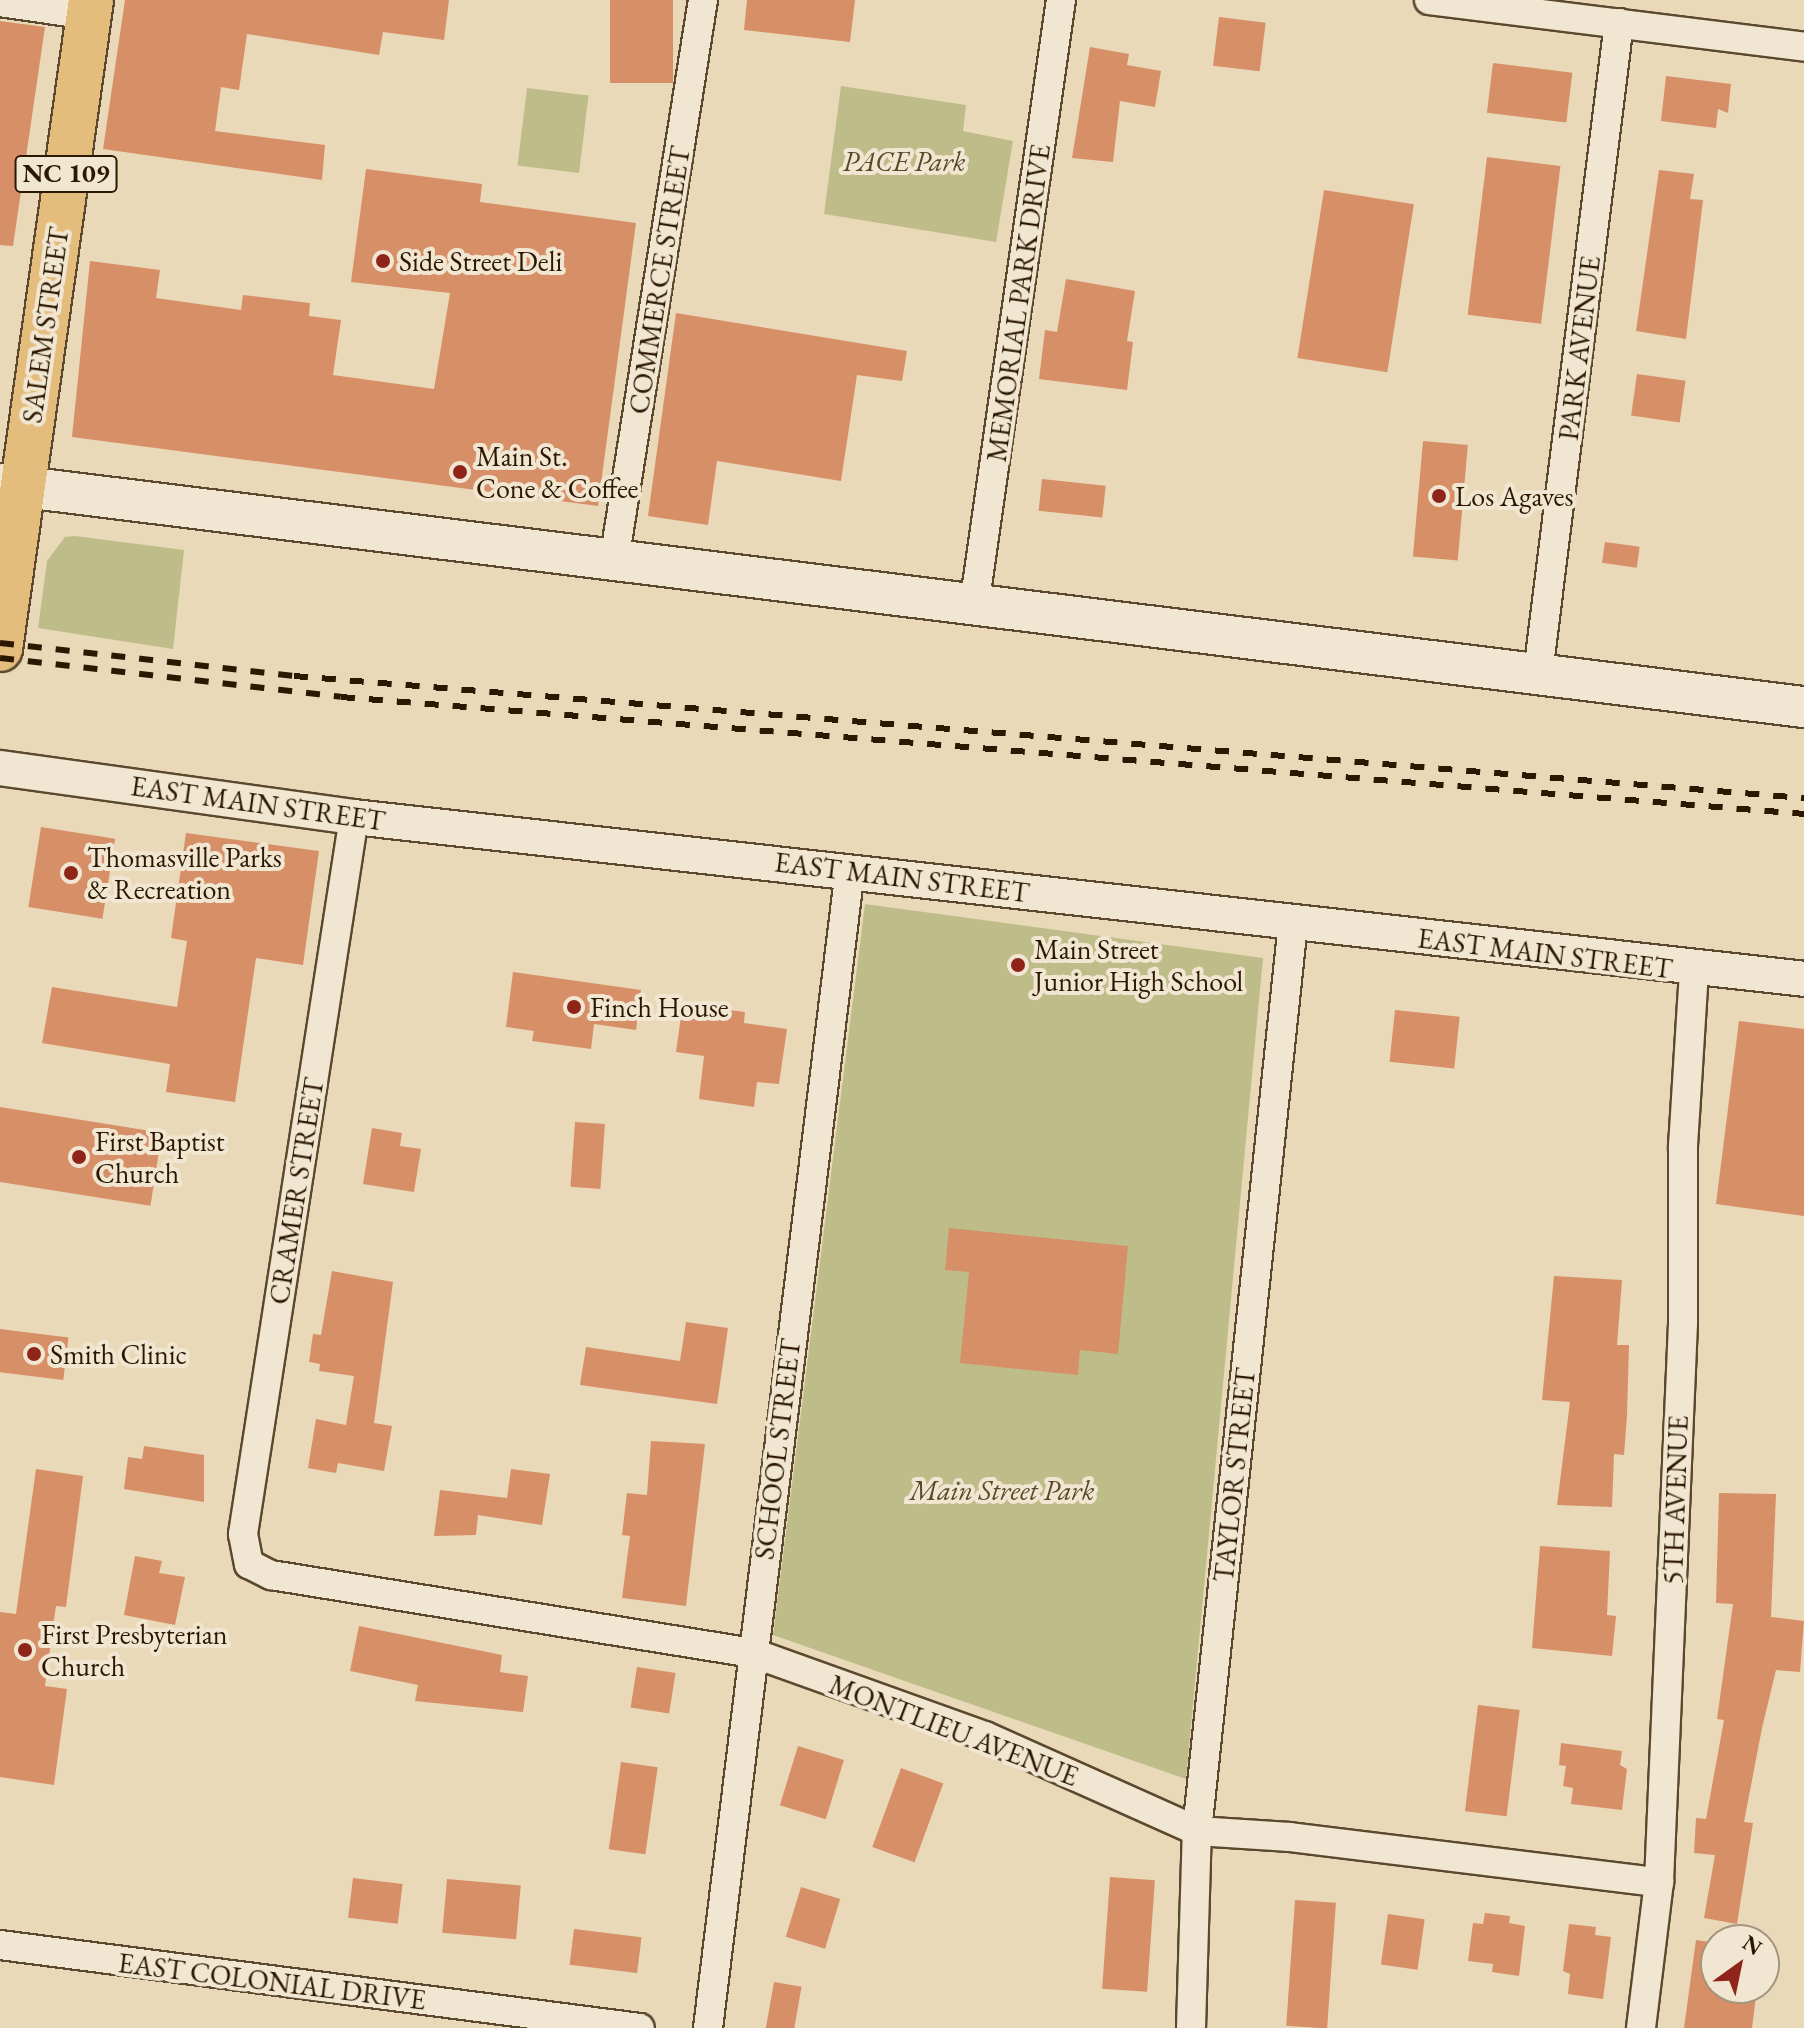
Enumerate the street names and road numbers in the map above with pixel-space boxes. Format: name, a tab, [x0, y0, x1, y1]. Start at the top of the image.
street label: MEMORIAL PARK DRIVE	[979, 142, 1057, 464]
street label: COMMERCE STREET	[621, 144, 697, 416]
road number: NC 109	[14, 152, 118, 196]
street label: SALEM STREET	[15, 225, 75, 425]
street label: PARK AVENUE	[1551, 254, 1607, 442]
street label: EAST MAIN STREET	[129, 769, 387, 837]
street label: EAST MAIN STREET	[773, 845, 1031, 909]
street label: EAST MAIN STREET	[1416, 921, 1674, 985]
street label: CRAMER STREET	[261, 1075, 331, 1307]
street label: SCHOOL STREET	[747, 1337, 807, 1561]
street label: TAYLOR STREET	[1206, 1366, 1262, 1584]
street label: 5TH AVENUE	[1655, 1415, 1695, 1585]
street label: MONTLIEU AVENUE	[825, 1667, 1083, 1793]
street label: EAST COLONIAL DRIVE	[116, 1945, 428, 2017]

